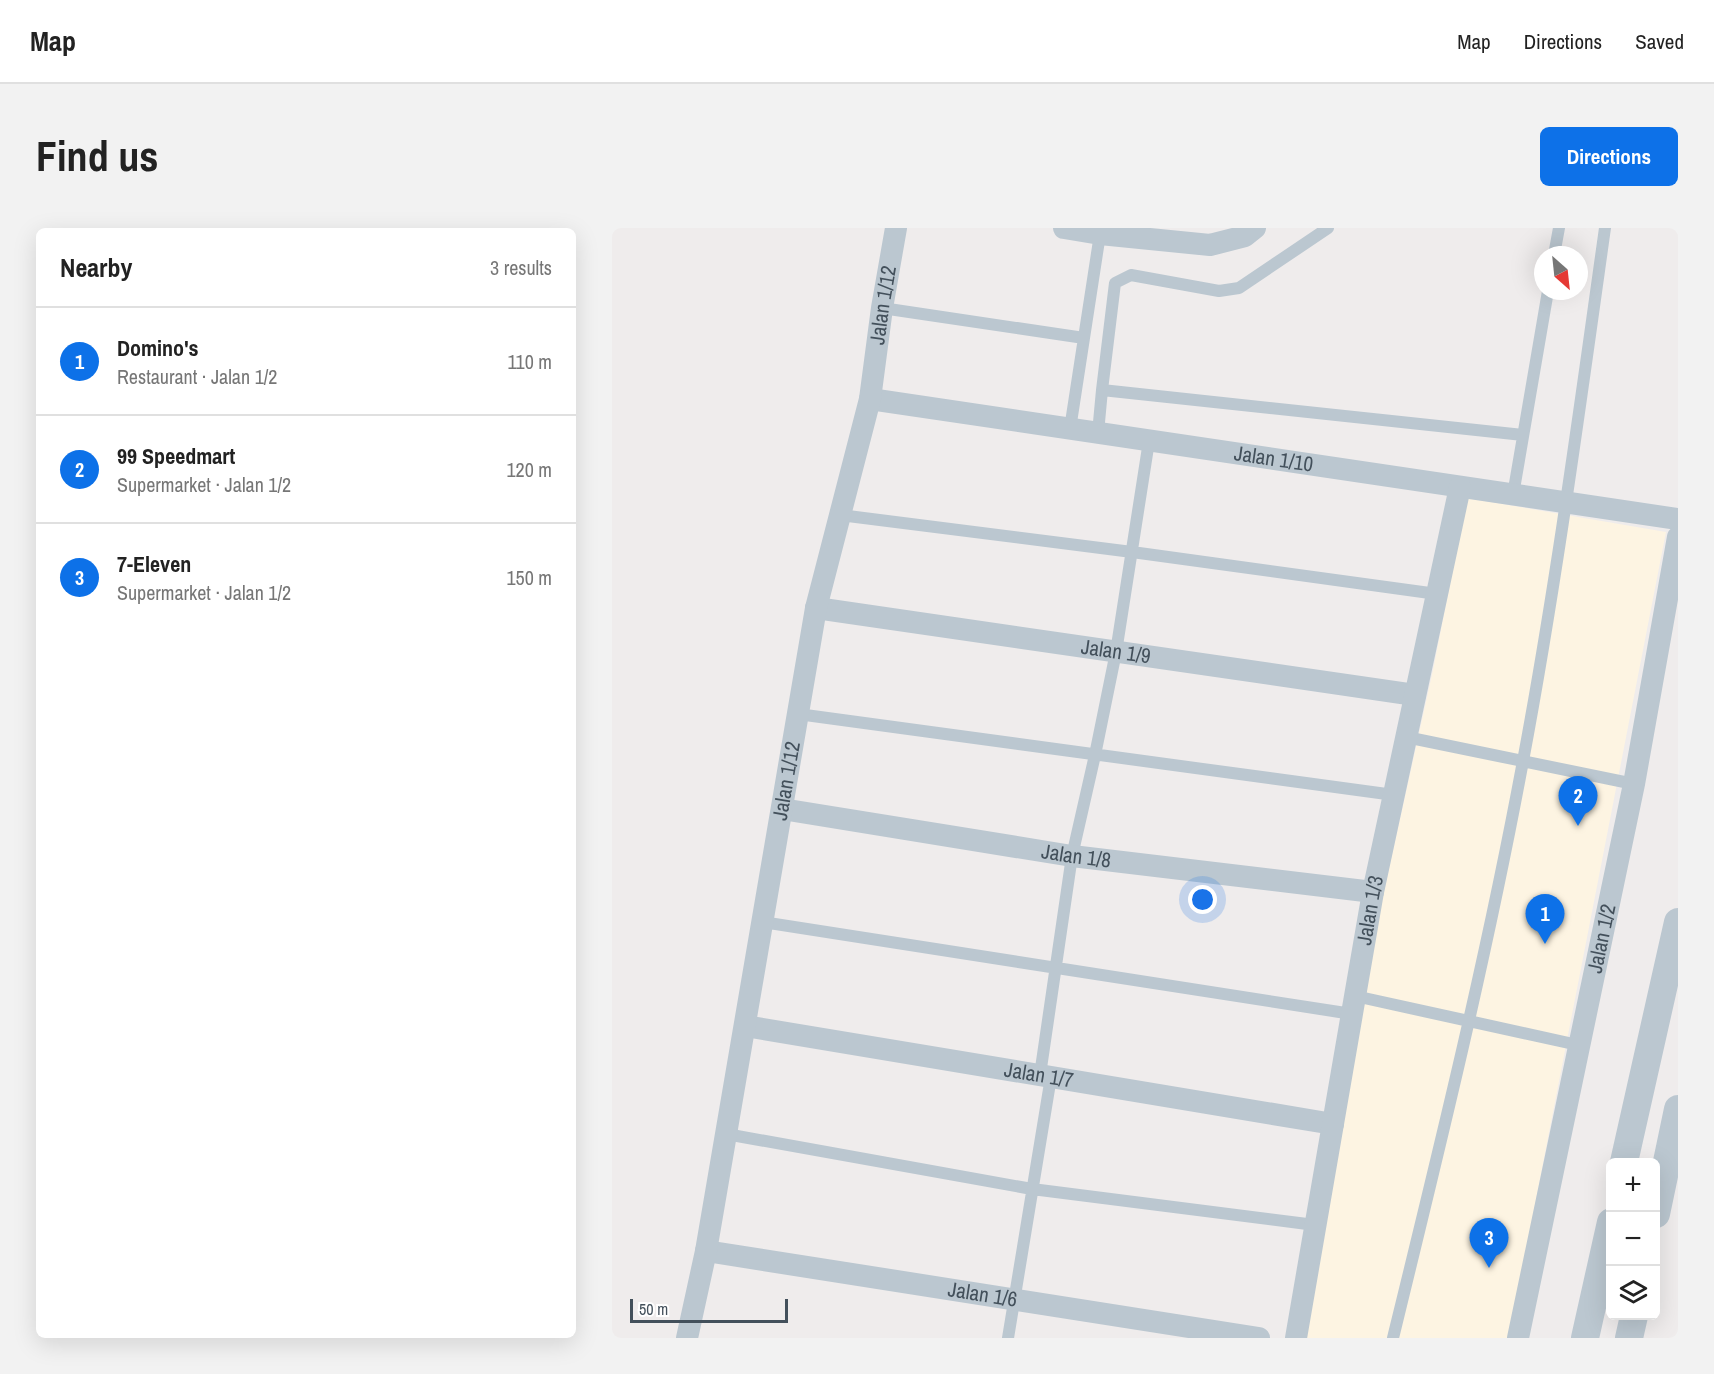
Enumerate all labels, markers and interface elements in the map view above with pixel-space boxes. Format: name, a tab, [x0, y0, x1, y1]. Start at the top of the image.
text: Map	[30, 22, 76, 60]
text: Map	[1457, 27, 1491, 56]
text: Directions	[1524, 27, 1602, 56]
text: Saved	[1635, 27, 1684, 56]
button: Directions	[1540, 127, 1678, 186]
text: Find us	[36, 128, 158, 184]
north arrow	[1534, 246, 1588, 300]
text: Nearby	[60, 250, 132, 285]
text: 3 results	[490, 254, 552, 281]
street label: Jalan 1/12	[862, 263, 903, 346]
text: Domino's	[117, 333, 198, 363]
text: 1	[75, 348, 84, 375]
text: 110 m	[508, 348, 552, 375]
text: Restaurant · Jalan 1/2	[117, 363, 277, 390]
street label: Jalan 1/10	[1232, 438, 1315, 479]
text: 99 Speedmart	[117, 441, 235, 471]
text: 2	[75, 456, 84, 483]
text: 120 m	[506, 456, 552, 483]
text: Supermarket · Jalan 1/2	[117, 471, 291, 498]
text: 7-Eleven	[117, 549, 191, 579]
text: 3	[75, 564, 84, 591]
text: 150 m	[506, 564, 552, 591]
text: Supermarket · Jalan 1/2	[117, 579, 291, 606]
street label: Jalan 1/9	[1079, 632, 1153, 670]
street label: Jalan 1/12	[765, 739, 807, 822]
pin: 2	[1558, 776, 1598, 826]
street label: Jalan 1/8	[1039, 836, 1113, 875]
street label: Jalan 1/3	[1349, 873, 1390, 947]
your location	[1188, 885, 1217, 914]
pin: 1	[1526, 894, 1564, 944]
street label: Jalan 1/2	[1580, 901, 1622, 976]
street label: Jalan 1/7	[1002, 1054, 1076, 1095]
map controls	[1606, 1158, 1660, 1320]
button: +	[1606, 1158, 1660, 1212]
button: −	[1606, 1212, 1660, 1266]
pin: 3	[1470, 1218, 1508, 1268]
button: layers	[1606, 1266, 1660, 1320]
street label: Jalan 1/6	[946, 1274, 1019, 1314]
scale bar	[630, 1296, 788, 1324]
text: 50 m	[639, 1298, 668, 1320]

